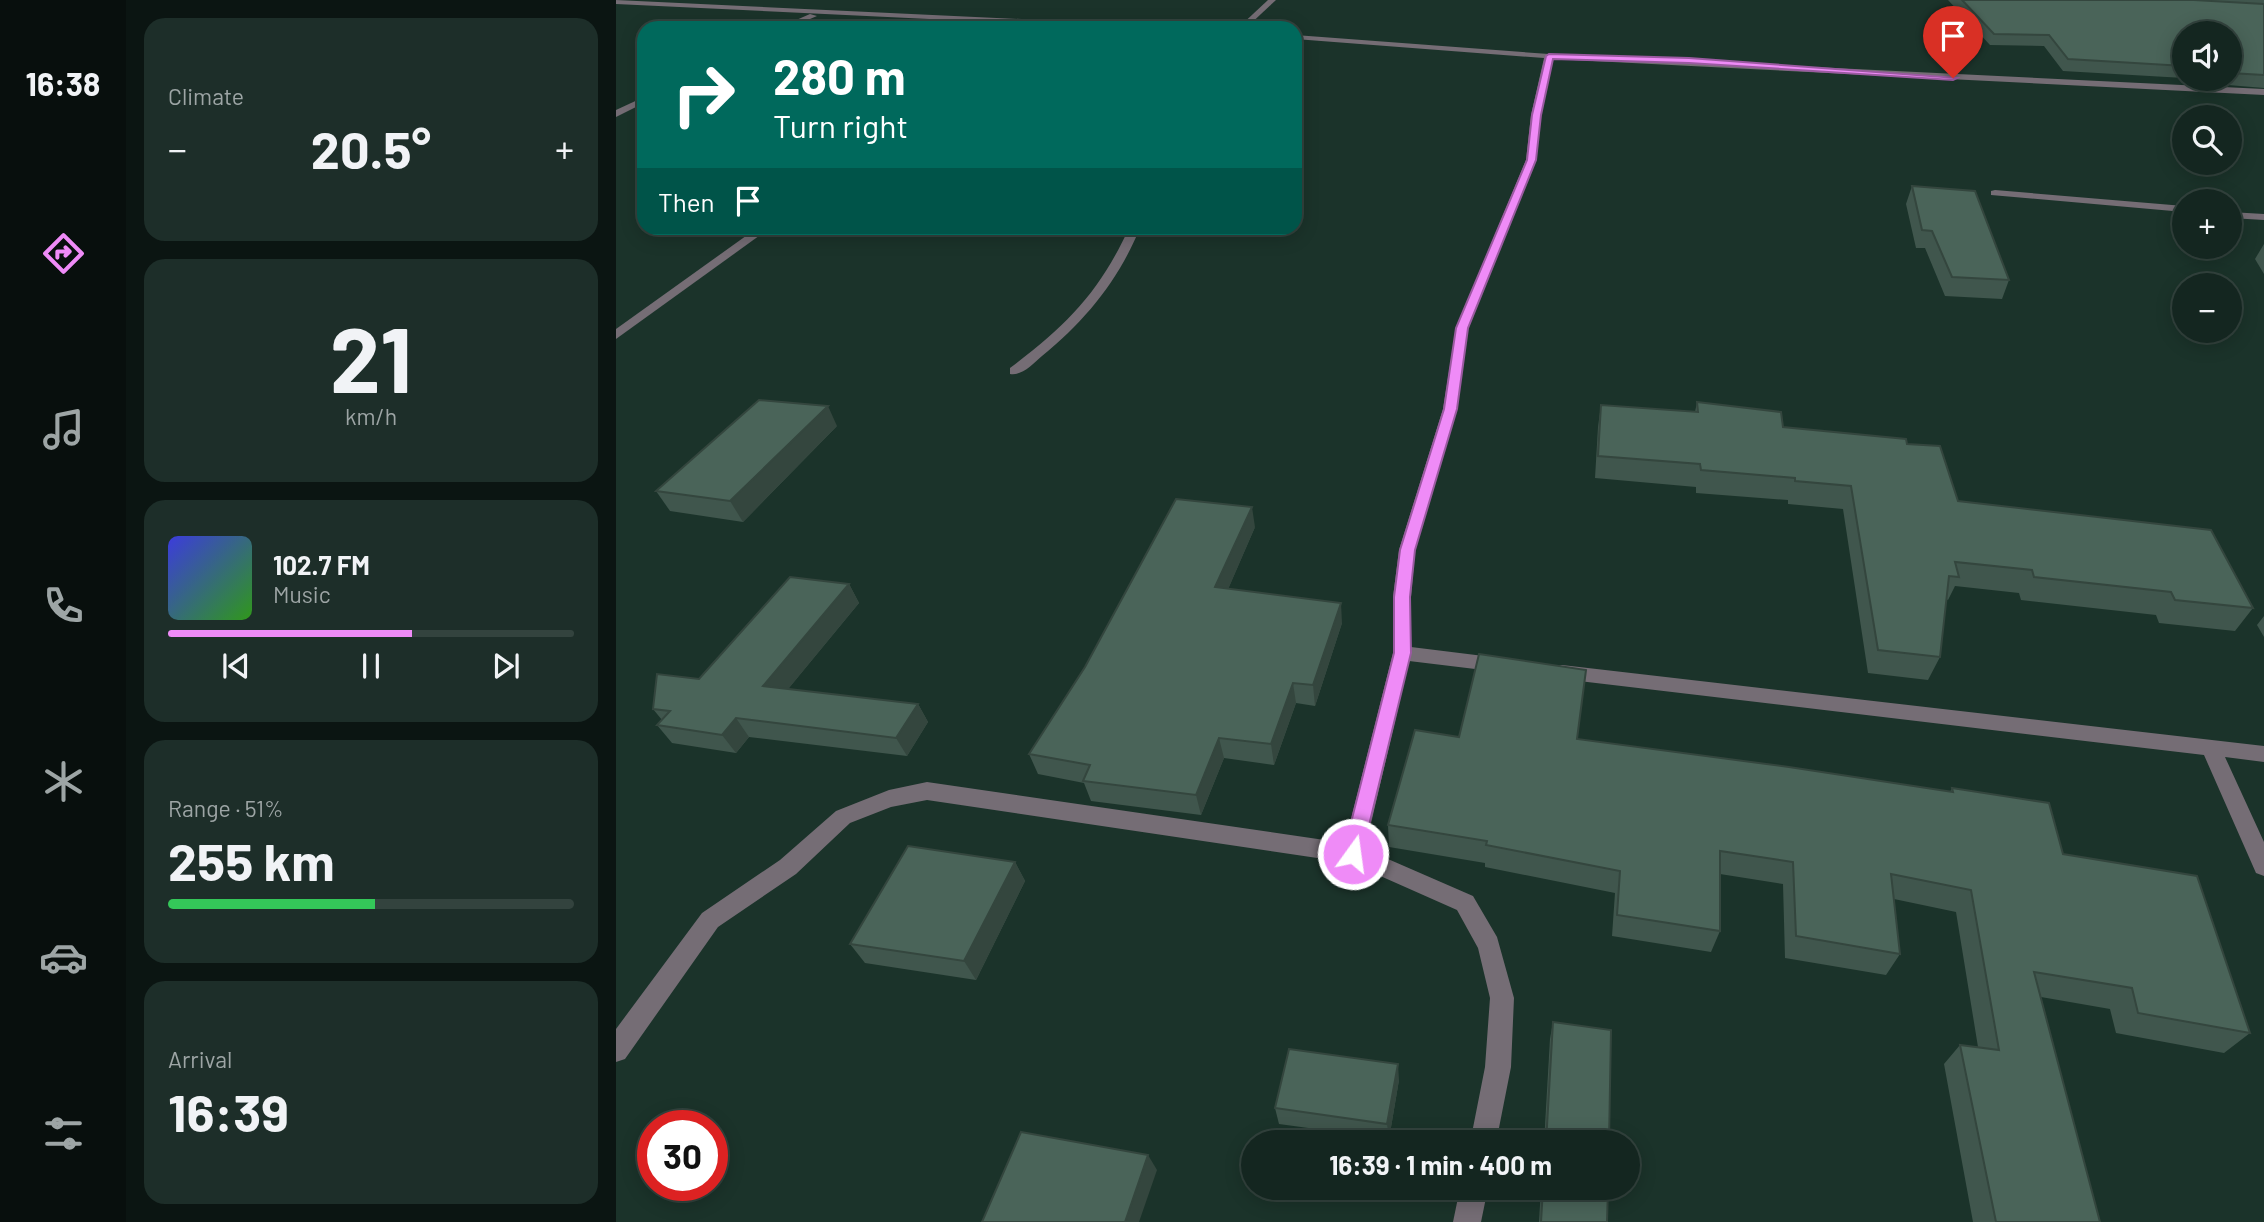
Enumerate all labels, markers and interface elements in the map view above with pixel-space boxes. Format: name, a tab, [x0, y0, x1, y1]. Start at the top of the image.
pin	[1923, 6, 1983, 78]
icon: arrive	[1934, 17, 1972, 55]
map controls	[2172, 21, 2242, 343]
button: sound	[2172, 21, 2242, 91]
text: 280 m	[773, 46, 906, 105]
icon: right	[658, 49, 749, 140]
text: 16:38	[26, 64, 100, 102]
text: Climate	[168, 82, 244, 110]
button: search	[2172, 105, 2242, 175]
text: Turn right	[773, 106, 908, 144]
text: 20.5°	[311, 117, 431, 179]
text: −	[168, 125, 187, 171]
text: +	[555, 125, 574, 171]
icon: arrive	[729, 182, 767, 220]
text: Then	[658, 186, 715, 217]
button: +	[2172, 189, 2242, 259]
icon: directions	[39, 229, 88, 278]
button: −	[2172, 273, 2242, 343]
text: 21	[330, 302, 412, 411]
text: km/h	[345, 402, 397, 430]
icon: music	[39, 405, 88, 454]
text: 102.7 FM	[273, 549, 370, 580]
text: Music	[273, 580, 331, 608]
icon: phone	[39, 581, 88, 630]
icon: previous	[217, 647, 255, 685]
icon: pause	[352, 647, 390, 685]
icon: next	[487, 647, 525, 685]
icon: climate	[39, 757, 88, 806]
text: Range · 51%	[168, 794, 284, 822]
position arrow	[1316, 817, 1390, 891]
text: 255 km	[168, 829, 335, 891]
icon: car	[39, 933, 88, 982]
text: Arrival	[168, 1045, 232, 1073]
text: 16:39	[168, 1080, 289, 1142]
icon: filters	[39, 1109, 88, 1158]
speed limit sign: 30	[637, 1110, 728, 1201]
text: 16:39 · 1 min · 400 m	[1329, 1149, 1552, 1180]

